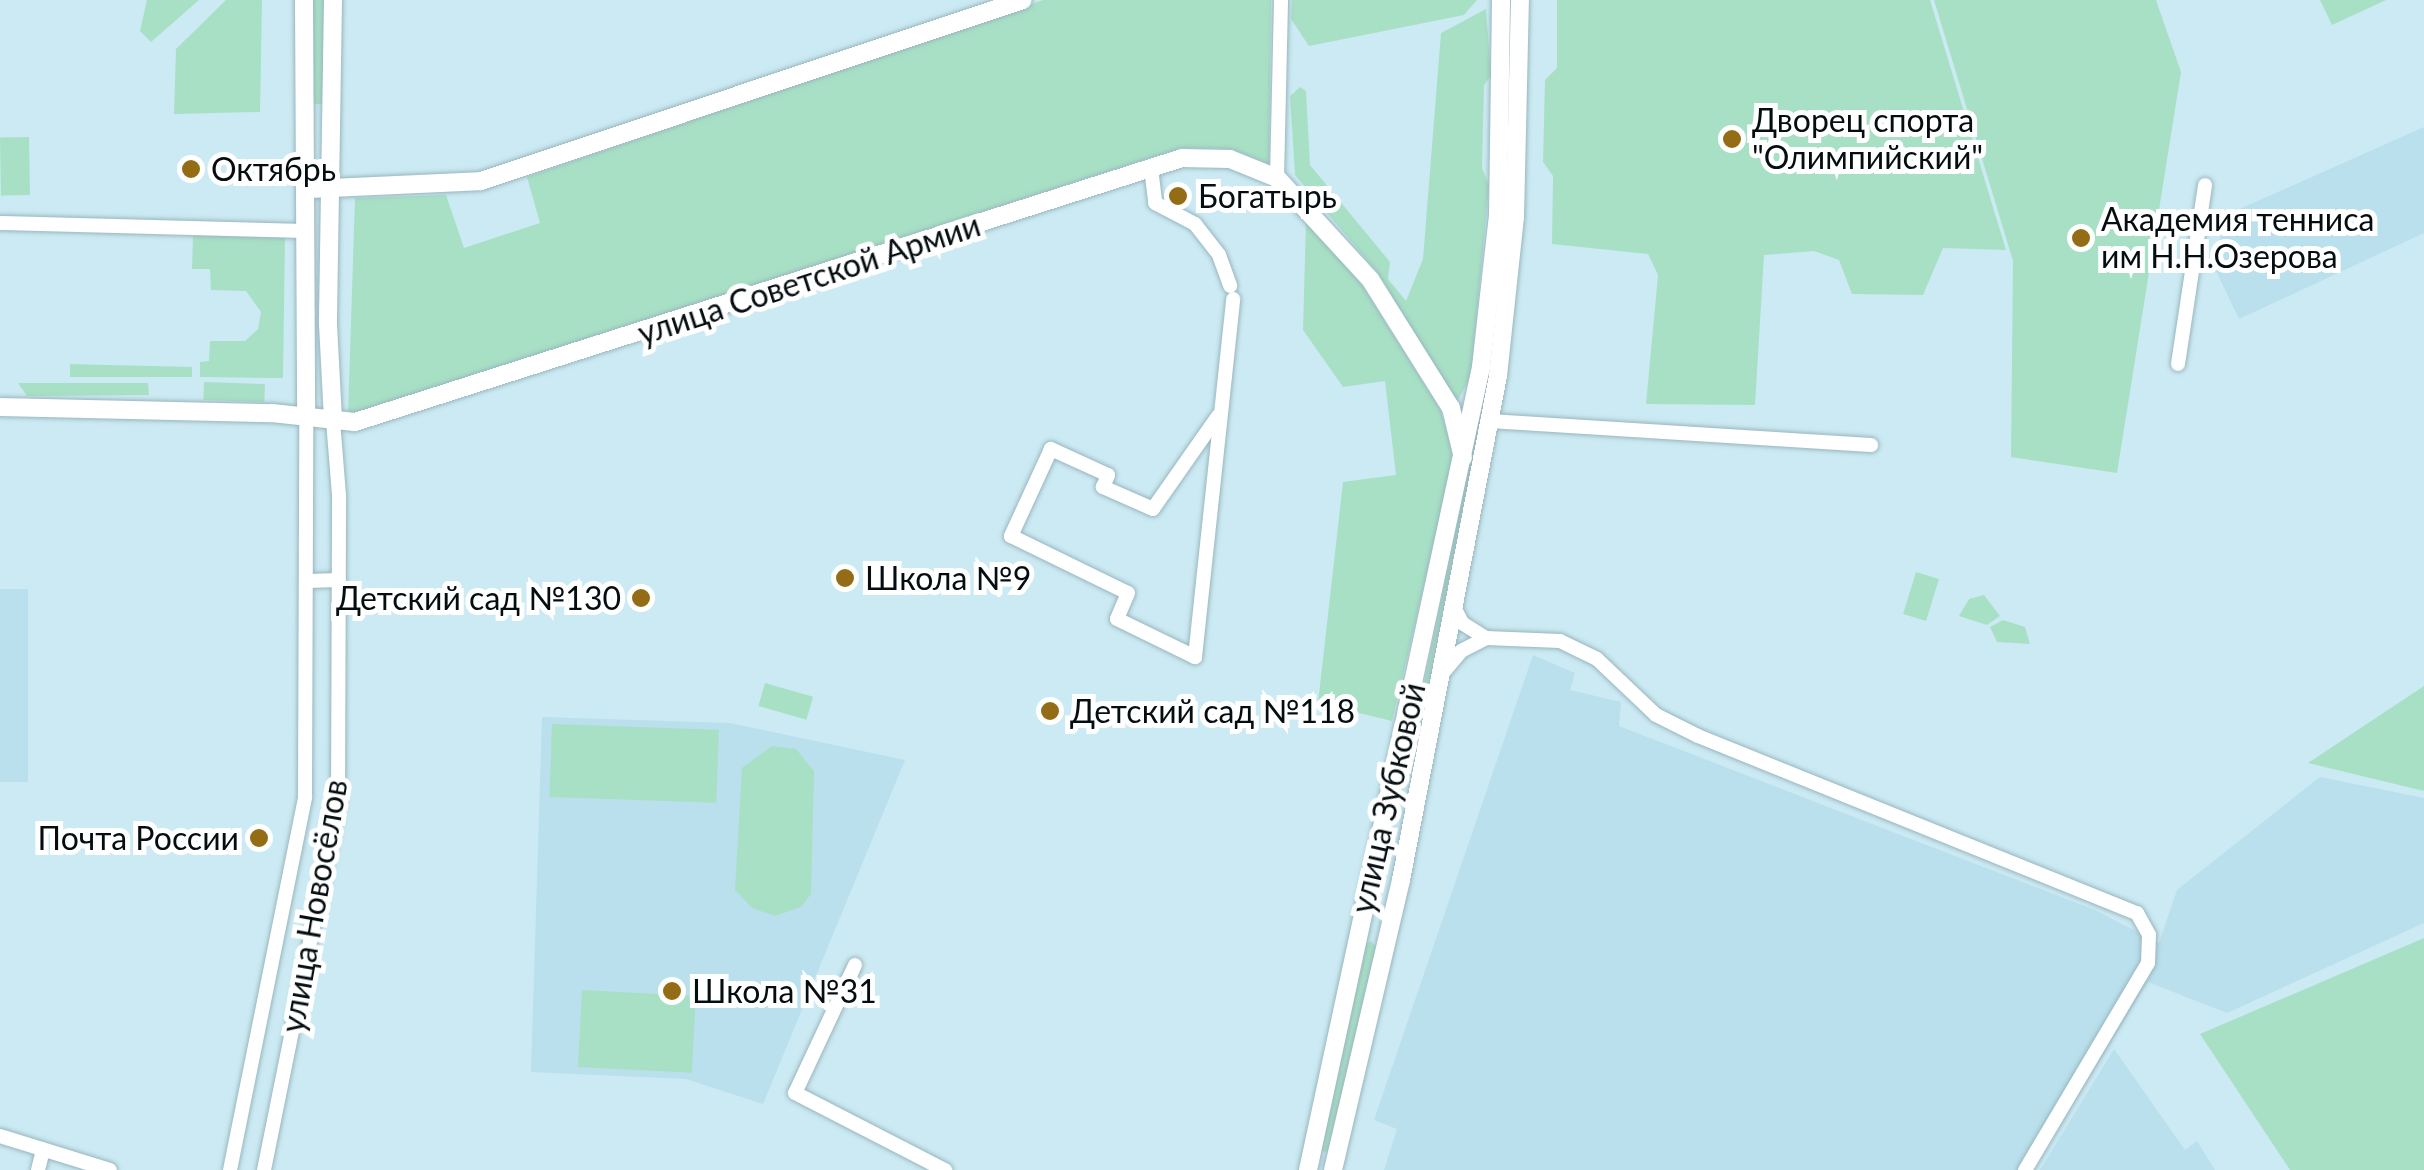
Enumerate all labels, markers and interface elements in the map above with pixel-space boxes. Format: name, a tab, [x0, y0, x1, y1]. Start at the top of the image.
place label: Дворец спорта "Олимпийский"	[1752, 102, 1983, 177]
marker: Дворец спорта "Олимпийский"	[1721, 128, 1743, 150]
place label: Октябрь	[211, 150, 336, 188]
marker: Октябрь	[180, 158, 202, 180]
place label: Богатырь	[1198, 177, 1337, 215]
marker: Богатырь	[1167, 185, 1189, 207]
place label: Академия тенниса им Н.Н.Озерова	[2101, 201, 2374, 276]
street label: улица Советской Армии	[633, 205, 985, 353]
marker: Академия тенниса им Н.Н.Озерова	[2070, 227, 2092, 249]
place label: Школа №9	[865, 559, 1031, 597]
marker: Школа №9	[834, 567, 856, 589]
place label: Детский сад №130	[336, 579, 621, 617]
marker: Детский сад №130	[630, 587, 652, 609]
street label: улица Зубковой	[1343, 679, 1433, 917]
place label: Детский сад №118	[1070, 692, 1355, 730]
marker: Детский сад №118	[1039, 700, 1061, 722]
street label: улица Новосёлов	[273, 776, 355, 1036]
place label: Почта России	[38, 819, 239, 857]
marker: Почта России	[248, 827, 270, 849]
place label: Школа №31	[692, 972, 877, 1010]
marker: Школа №31	[661, 980, 683, 1002]

